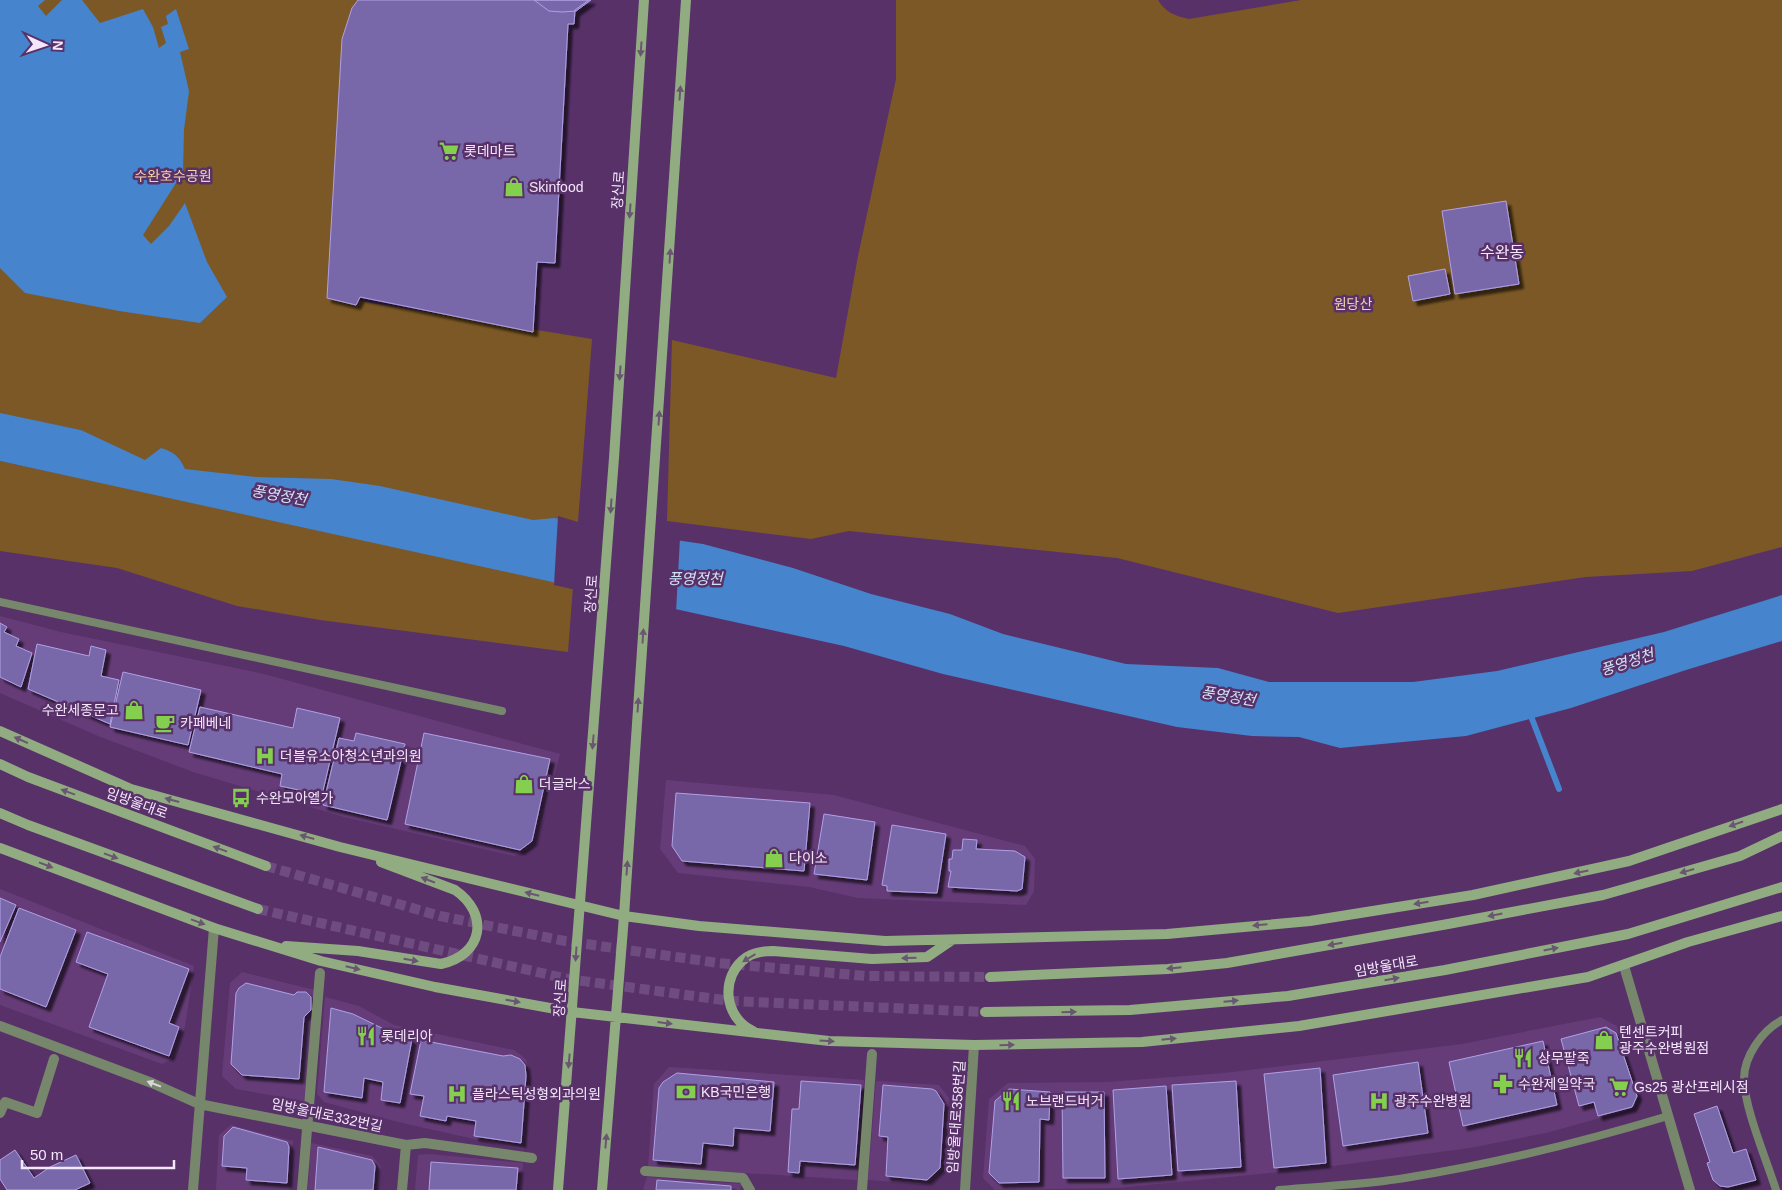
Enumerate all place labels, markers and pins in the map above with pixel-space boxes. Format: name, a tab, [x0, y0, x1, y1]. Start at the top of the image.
supermarket icon: 롯데마트	[438, 140, 460, 162]
place label: 롯데마트	[464, 143, 516, 159]
shop icon: Skinfood	[503, 176, 525, 198]
place label: Skinfood	[529, 179, 583, 195]
shop icon: 수완세종문고	[123, 699, 145, 721]
place label: 수완세종문고	[42, 702, 119, 718]
cafe icon: 카페베네	[154, 712, 176, 734]
place label: 카페베네	[180, 715, 232, 731]
hospital icon: 더블유소아청소년과의원	[254, 745, 276, 767]
place label: 더블유소아청소년과의원	[280, 748, 422, 764]
shop icon: 더글라스	[513, 773, 535, 795]
place label: 더글라스	[539, 776, 591, 792]
bus stop icon: 수완모아엘가	[230, 787, 252, 809]
place label: 수완모아엘가	[256, 790, 333, 806]
shop icon: 다이소	[763, 847, 785, 869]
place label: 다이소	[789, 850, 828, 866]
place label: 텐센트커피 광주수완병원점	[1619, 1024, 1709, 1056]
restaurant icon: 롯데리아	[355, 1025, 377, 1047]
place label: 롯데리아	[381, 1028, 433, 1044]
shop icon: 텐센트커피 광주수완병원점	[1593, 1029, 1615, 1051]
restaurant icon: 상무팥죽	[1512, 1047, 1534, 1069]
place label: 상무팥죽	[1538, 1050, 1590, 1066]
pharmacy icon: 수완제일약국	[1492, 1073, 1514, 1095]
place label: 수완제일약국	[1518, 1076, 1595, 1092]
supermarket icon: Gs25 광산프레시점	[1608, 1076, 1630, 1098]
place label: Gs25 광산프레시점	[1634, 1079, 1749, 1095]
bank icon: KB국민은행	[675, 1081, 697, 1103]
hospital icon: 플라스틱성형외과의원	[446, 1083, 468, 1105]
place label: KB국민은행	[701, 1084, 771, 1100]
place label: 플라스틱성형외과의원	[472, 1086, 601, 1102]
restaurant icon: 노브랜드버거	[1000, 1090, 1022, 1112]
hospital icon: 광주수완병원	[1368, 1090, 1390, 1112]
place label: 노브랜드버거	[1026, 1093, 1103, 1109]
place label: 광주수완병원	[1394, 1093, 1471, 1109]

